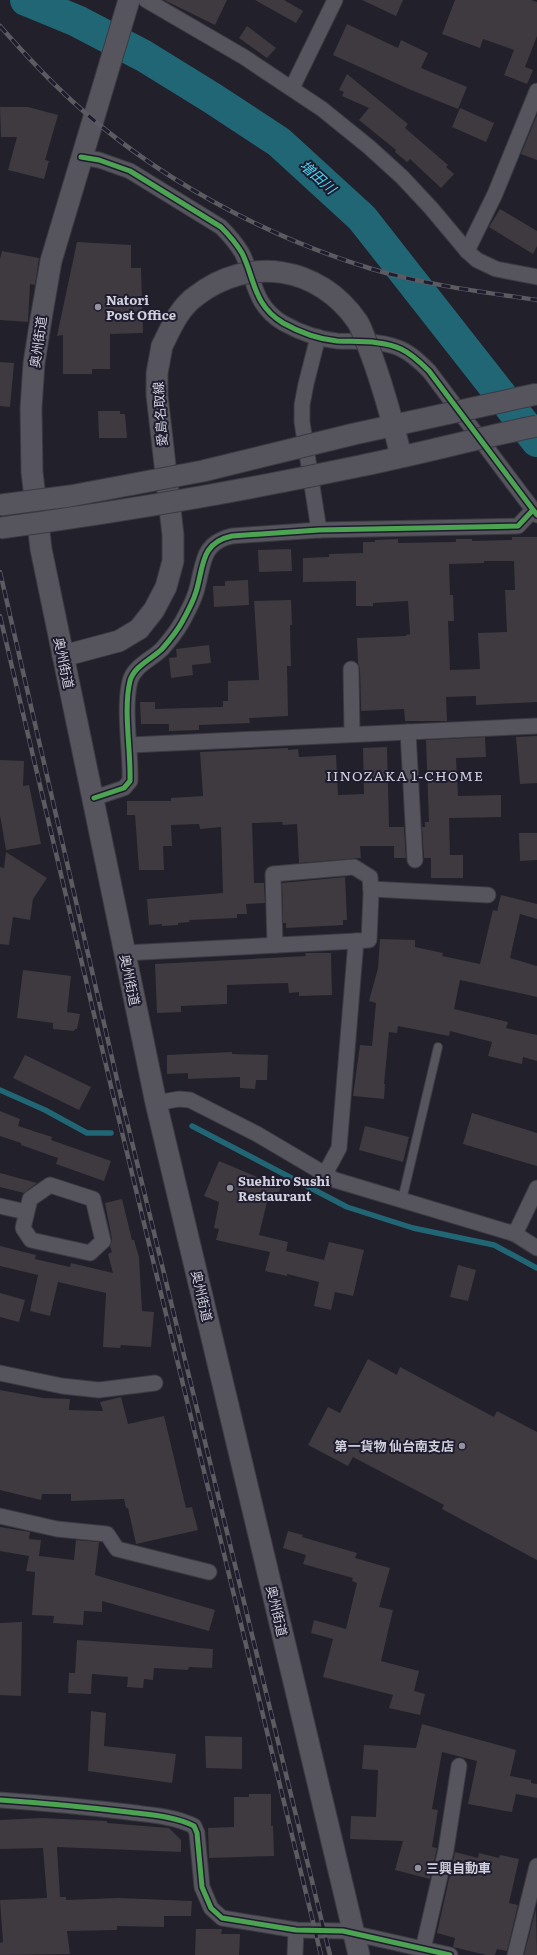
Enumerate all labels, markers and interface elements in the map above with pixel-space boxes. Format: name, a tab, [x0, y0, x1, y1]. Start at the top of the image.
water label: 増田川	[296, 155, 342, 199]
place label: Natori Post Office	[106, 290, 176, 324]
marker: Natori Post Office	[93, 302, 103, 312]
street label: 奥州街道	[24, 315, 51, 369]
street label: 愛島名取線	[148, 381, 171, 447]
street label: 奥州街道	[50, 635, 79, 690]
district label: IINOZAKA 1-CHOME	[326, 765, 484, 785]
street label: 奥州街道	[116, 952, 145, 1007]
place label: Suehiro Sushi Restaurant	[238, 1171, 330, 1205]
marker: Suehiro Sushi Restaurant	[225, 1183, 235, 1193]
street label: 奥州街道	[187, 1268, 218, 1323]
place label: 第一貨物 仙台南支店	[334, 1436, 454, 1455]
marker: 第一貨物 仙台南支店	[457, 1441, 467, 1451]
street label: 奥州街道	[262, 1583, 293, 1638]
place label: 三興自動車	[426, 1858, 491, 1877]
marker: 三興自動車	[413, 1863, 423, 1873]

